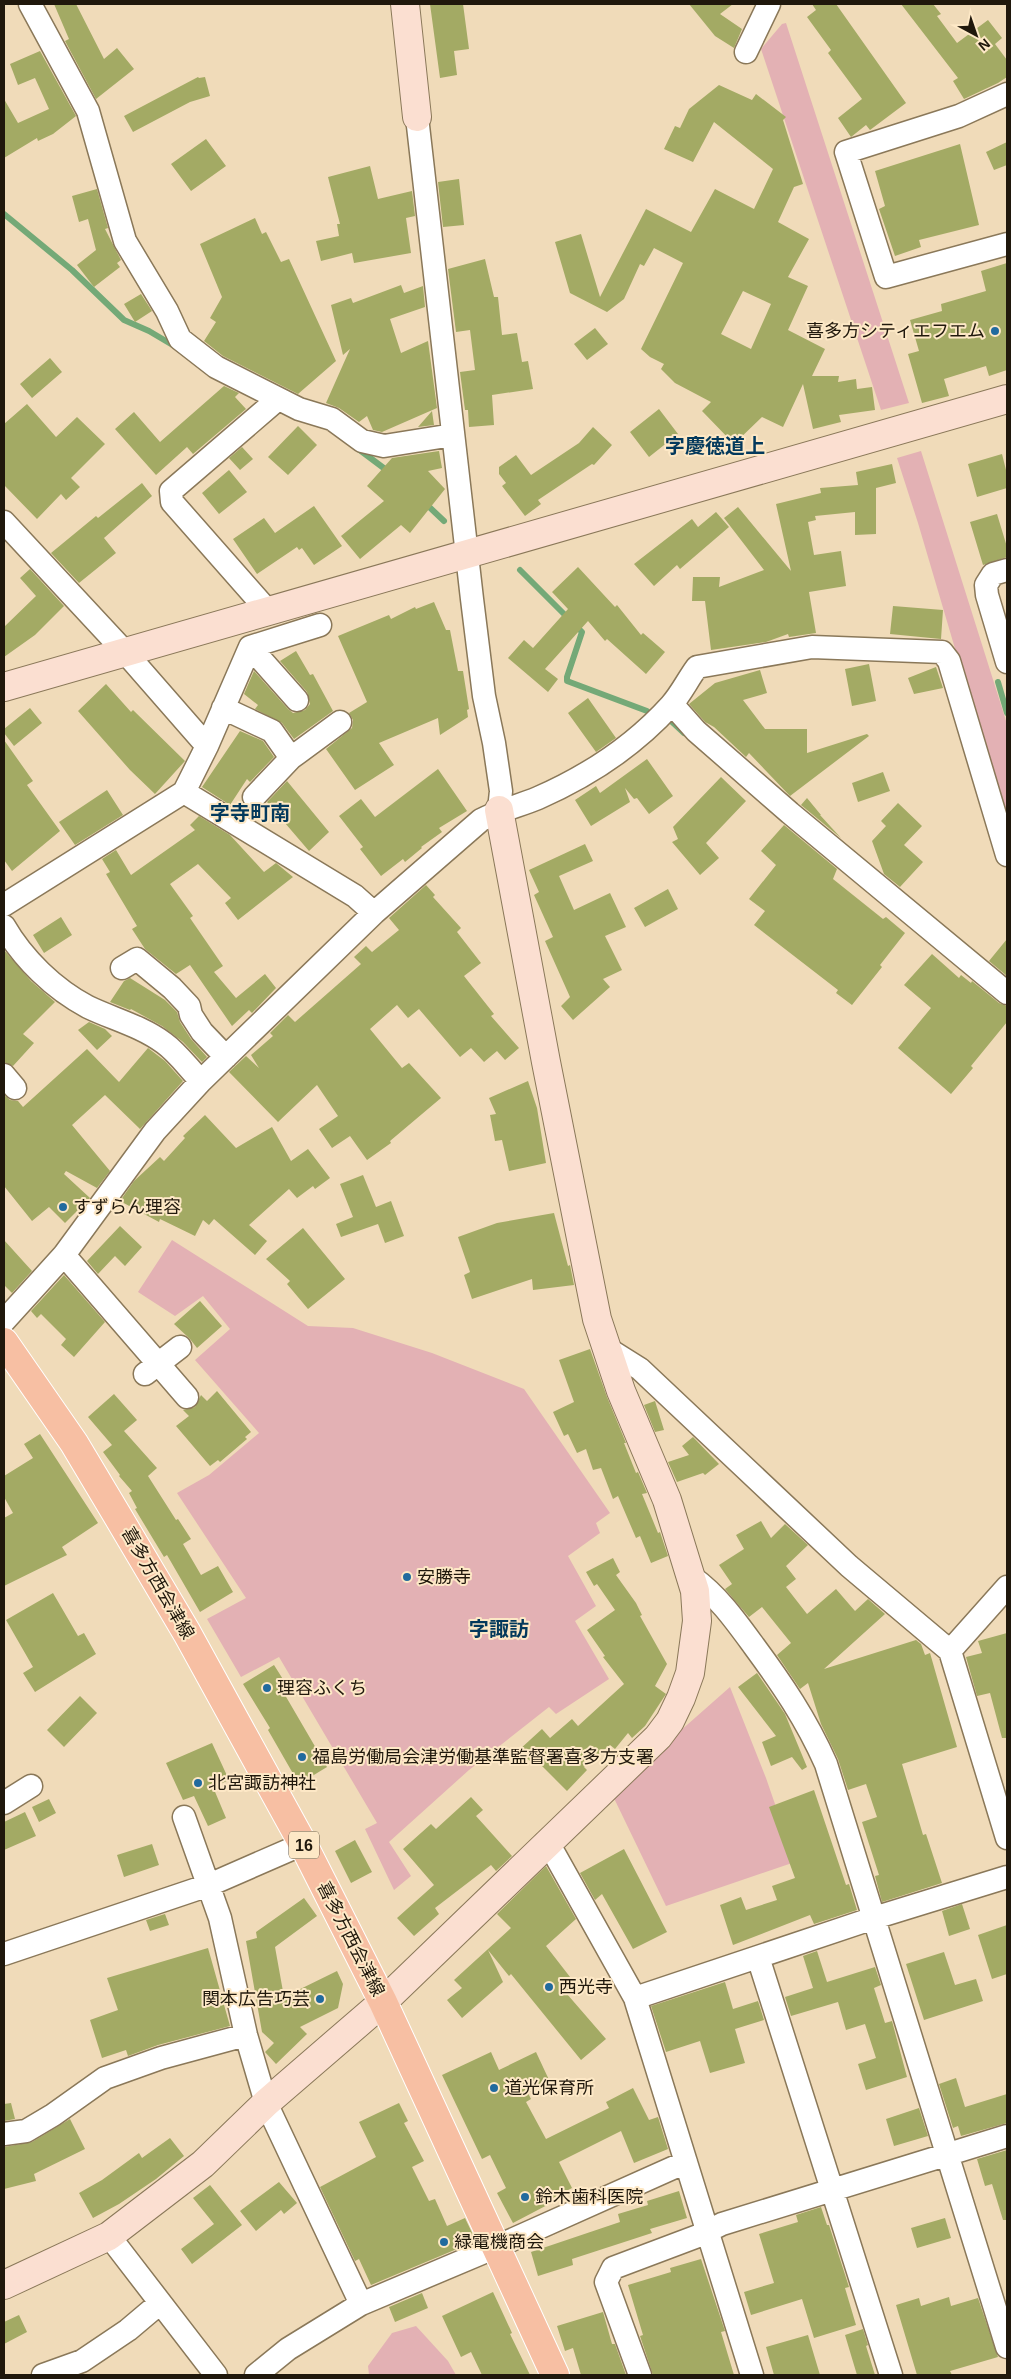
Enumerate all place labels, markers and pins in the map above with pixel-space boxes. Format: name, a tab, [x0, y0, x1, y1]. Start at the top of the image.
place label: 喜多方シティエフエム	[806, 321, 985, 341]
marker: 喜多方シティエフエム	[989, 325, 1001, 337]
place label: すずらん理容	[73, 1197, 181, 1217]
marker: すずらん理容	[57, 1201, 69, 1213]
place label: 安勝寺	[417, 1567, 471, 1587]
marker: 安勝寺	[401, 1571, 413, 1583]
place label: 理容ふくち	[277, 1678, 367, 1698]
marker: 理容ふくち	[261, 1682, 273, 1694]
place label: 福島労働局会津労働基準監督署喜多方支署	[312, 1747, 654, 1767]
marker: 福島労働局会津労働基準監督署喜多方支署	[296, 1751, 308, 1763]
place label: 北宮諏訪神社	[208, 1773, 316, 1793]
marker: 北宮諏訪神社	[192, 1777, 204, 1789]
place label: 西光寺	[559, 1977, 613, 1997]
marker: 西光寺	[543, 1981, 555, 1993]
place label: 関本広告巧芸	[202, 1989, 310, 2009]
marker: 関本広告巧芸	[314, 1993, 326, 2005]
place label: 道光保育所	[504, 2078, 594, 2098]
marker: 道光保育所	[488, 2082, 500, 2094]
place label: 鈴木歯科医院	[535, 2187, 643, 2207]
marker: 鈴木歯科医院	[519, 2191, 531, 2203]
place label: 緑電機商会	[454, 2232, 544, 2252]
marker: 緑電機商会	[438, 2236, 450, 2248]

